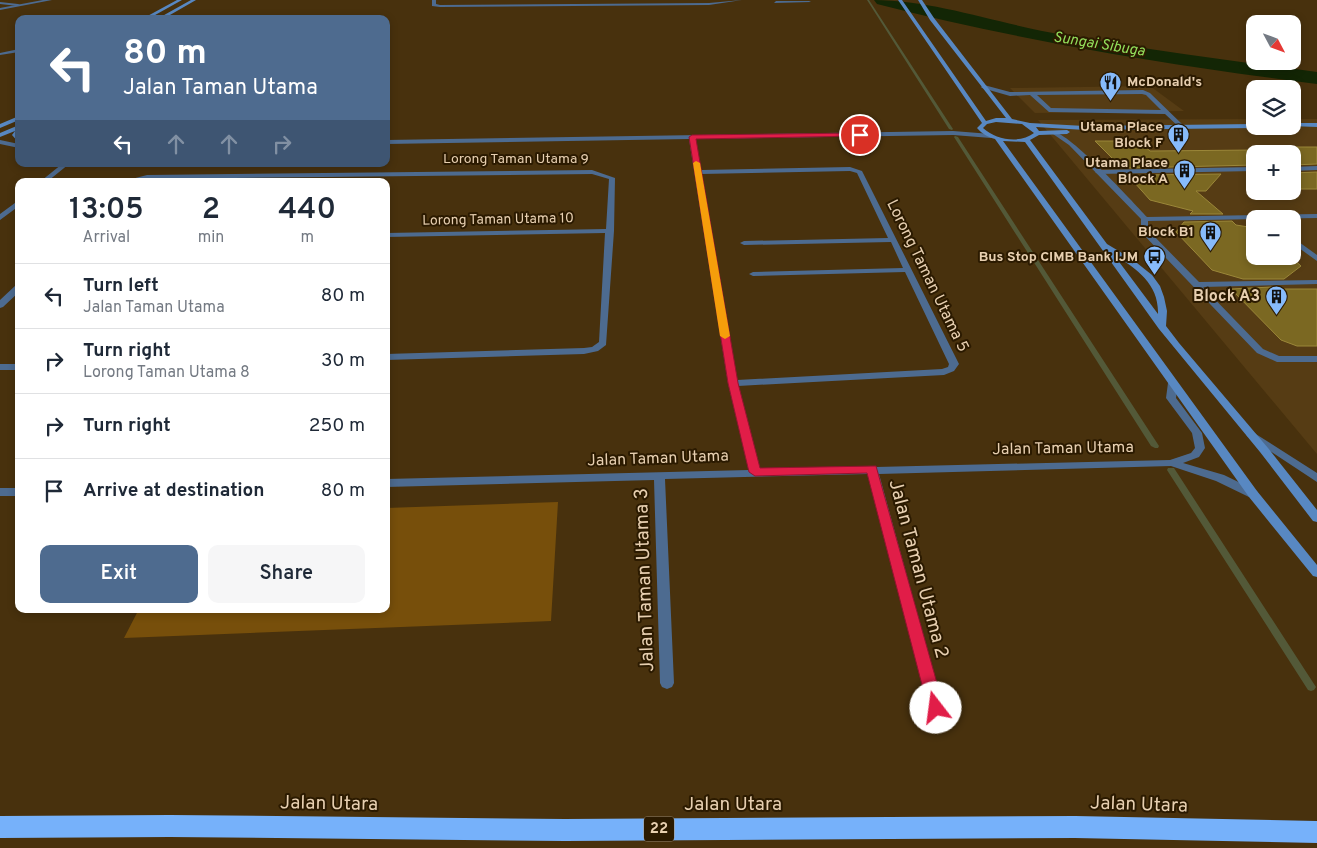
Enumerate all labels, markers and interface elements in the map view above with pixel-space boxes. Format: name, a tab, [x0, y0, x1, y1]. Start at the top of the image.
north arrow	[1246, 15, 1301, 70]
map controls	[1246, 15, 1301, 265]
water label: Sungai Sibuga	[1052, 28, 1146, 62]
text: 80 m	[123, 32, 207, 76]
icon: left	[40, 35, 105, 100]
restaurant icon: McDonald's	[1099, 70, 1123, 101]
place label: McDonald's	[1127, 74, 1202, 91]
text: Jalan Taman Utama	[123, 75, 318, 102]
button: layers	[1246, 80, 1301, 135]
pin	[839, 114, 881, 156]
place label: Utama Place Block F	[1080, 119, 1163, 152]
icon: arrive	[846, 121, 874, 149]
building icon: Utama Place Block F	[1167, 123, 1191, 154]
icon: left	[109, 130, 137, 158]
icon: ahead	[162, 130, 190, 158]
icon: ahead	[215, 130, 243, 158]
icon: right	[268, 130, 296, 158]
button: +	[1246, 145, 1301, 200]
street label: Lorong Taman Utama 9	[443, 151, 589, 168]
place label: Utama Place Block A	[1085, 155, 1168, 188]
building icon: Utama Place Block A	[1172, 159, 1196, 190]
text: 13:05	[69, 192, 144, 229]
text: 2	[202, 192, 220, 229]
text: 440	[278, 192, 336, 229]
street label: Lorong Taman Utama 5	[881, 197, 973, 355]
street label: Lorong Taman Utama 10	[422, 210, 574, 230]
button: −	[1246, 210, 1301, 265]
building icon: Block B1	[1198, 220, 1222, 251]
place label: Block B1	[1138, 224, 1194, 241]
text: Arrival	[83, 228, 130, 248]
text: min	[198, 228, 224, 248]
text: m	[300, 228, 314, 248]
bus stop icon: Bus Stop CIMB Bank IJM	[1142, 245, 1166, 276]
place label: Bus Stop CIMB Bank IJM	[979, 249, 1138, 266]
text: Turn left	[83, 274, 159, 298]
icon: left	[40, 282, 68, 310]
text: 80 m	[321, 284, 365, 308]
building icon: Block A3	[1264, 285, 1288, 316]
place label: Block A3	[1193, 287, 1260, 307]
text: Jalan Taman Utama	[83, 298, 225, 318]
text: Turn right	[83, 339, 171, 363]
icon: right	[40, 347, 68, 375]
text: 30 m	[321, 349, 365, 373]
text: Lorong Taman Utama 8	[83, 363, 250, 383]
icon: right	[40, 412, 68, 440]
text: Turn right	[83, 414, 171, 438]
text: 250 m	[309, 414, 365, 438]
street label: Jalan Taman Utama	[992, 438, 1134, 460]
street label: Jalan Taman Utama	[587, 447, 729, 471]
icon: arrive	[40, 477, 68, 505]
street label: Jalan Taman Utama 2	[883, 477, 953, 661]
text: Arrive at destination	[83, 479, 264, 503]
text: 80 m	[321, 479, 365, 503]
street label: Jalan Taman Utama 3	[630, 488, 660, 672]
button: Exit	[40, 545, 198, 603]
button: Share	[208, 545, 365, 603]
position arrow	[909, 681, 961, 733]
street label: Jalan Utara	[280, 791, 378, 817]
street label: Jalan Utara	[1090, 791, 1188, 819]
street label: Jalan Utara	[684, 793, 782, 817]
road number: 22	[644, 816, 674, 842]

